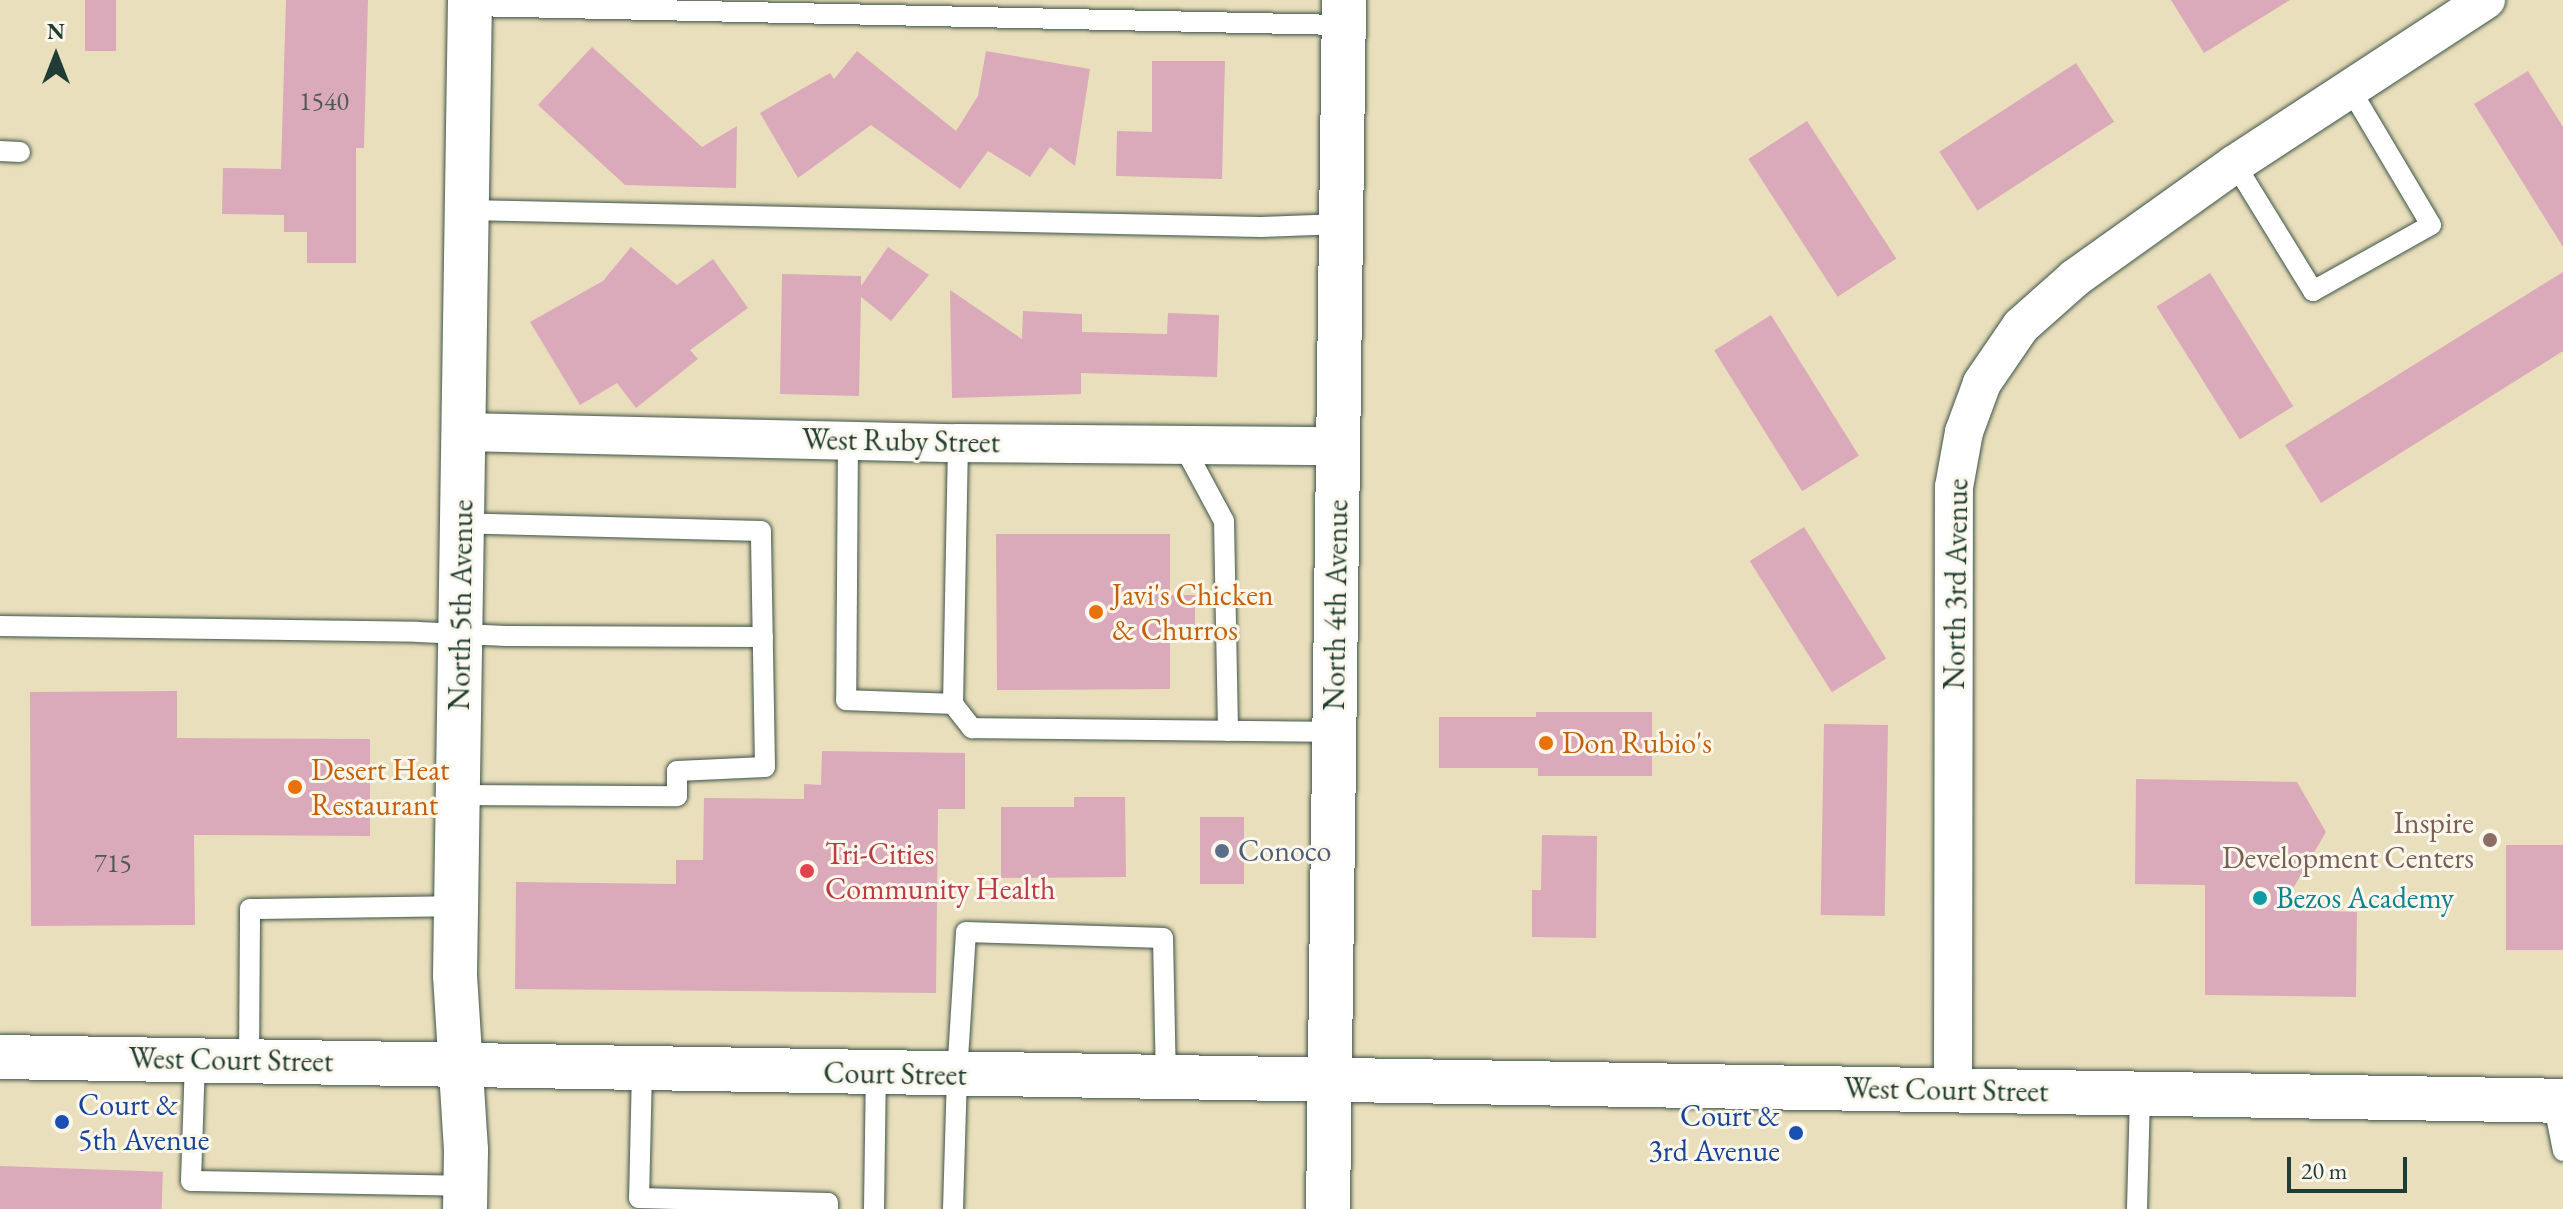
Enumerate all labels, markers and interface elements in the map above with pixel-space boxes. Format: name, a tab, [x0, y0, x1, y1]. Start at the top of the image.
north arrow	[16, 16, 96, 96]
text: N	[47, 17, 65, 46]
house number: 1540	[299, 86, 349, 118]
street label: West Ruby Street	[802, 421, 1000, 461]
street label: North 3rd Avenue	[1936, 478, 1976, 690]
street label: North 5th Avenue	[441, 499, 481, 711]
street label: North 4th Avenue	[1316, 499, 1356, 711]
place label: Javi's Chicken & Churros	[1112, 577, 1274, 648]
marker: Javi's Chicken & Churros	[1087, 603, 1105, 621]
place label: Don Rubio's	[1562, 725, 1712, 761]
marker: Don Rubio's	[1537, 734, 1555, 752]
place label: Desert Heat Restaurant	[311, 752, 450, 822]
marker: Desert Heat Restaurant	[286, 778, 304, 796]
place label: Inspire Development Centers	[2222, 805, 2474, 876]
marker: Inspire Development Centers	[2481, 831, 2499, 849]
place label: Conoco	[1238, 833, 1331, 869]
place label: Tri-Cities Community Health	[825, 836, 1055, 906]
marker: Conoco	[1213, 842, 1231, 860]
house number: 715	[94, 848, 132, 880]
marker: Tri-Cities Community Health	[796, 860, 818, 882]
place label: Bezos Academy	[2276, 880, 2454, 916]
marker: Bezos Academy	[2251, 889, 2269, 907]
street label: West Court Street	[128, 1040, 334, 1080]
street label: Court Street	[823, 1055, 967, 1093]
street label: West Court Street	[1843, 1070, 2049, 1110]
place label: Court & 5th Avenue	[78, 1087, 209, 1158]
place label: Court & 3rd Avenue	[1648, 1098, 1780, 1168]
marker: Court & 5th Avenue	[53, 1113, 71, 1131]
marker: Court & 3rd Avenue	[1787, 1124, 1805, 1142]
scale bar	[2291, 1141, 2411, 1191]
text: 20 m	[2301, 1155, 2348, 1186]

